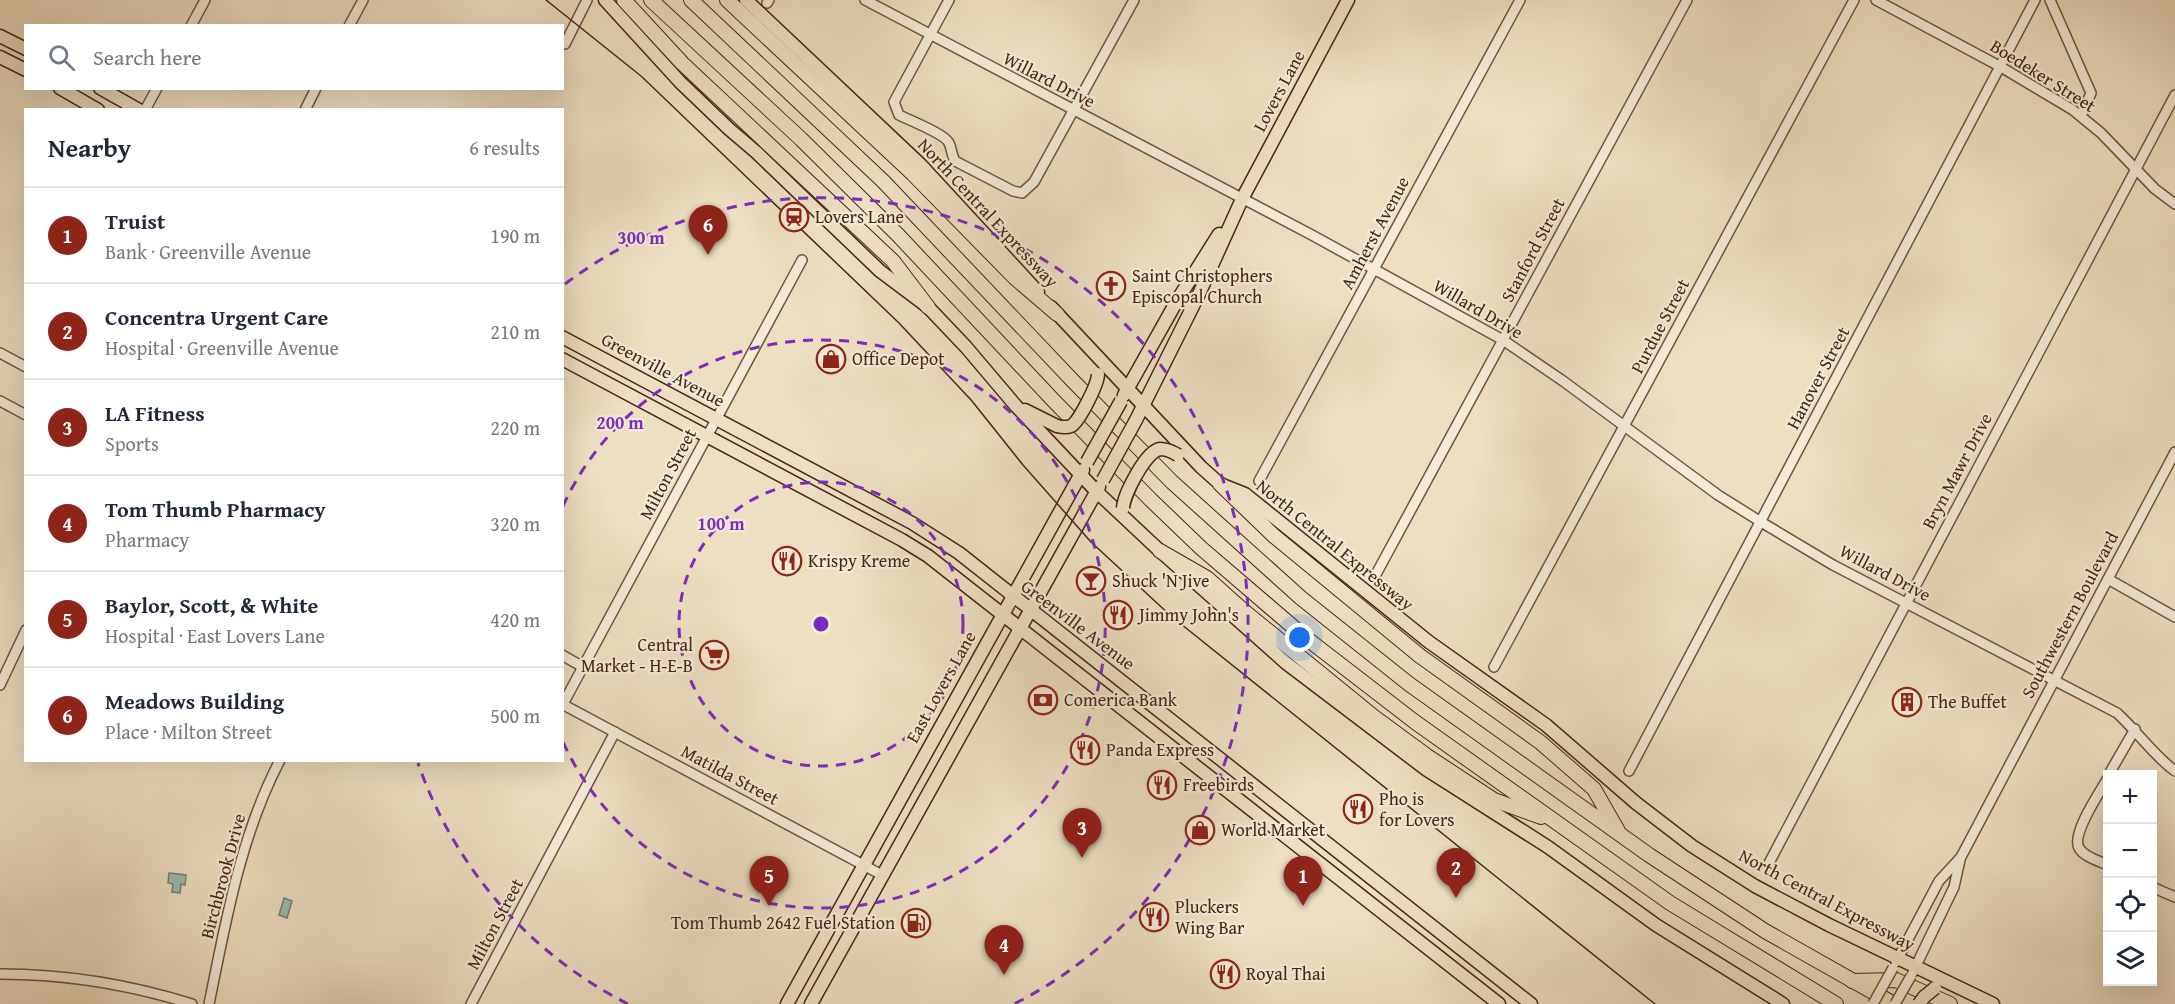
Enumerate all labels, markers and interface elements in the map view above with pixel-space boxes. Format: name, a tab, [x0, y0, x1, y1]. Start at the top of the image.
search box	[24, 24, 564, 90]
street label: Boedeker Street	[1985, 32, 2102, 119]
icon: search	[45, 41, 78, 74]
text: Search here	[93, 41, 202, 73]
street label: Willard Drive	[998, 45, 1100, 114]
street label: Lovers Lane	[1246, 45, 1311, 136]
text: Nearby	[48, 128, 131, 167]
street label: North Central Expressway	[912, 132, 1065, 294]
text: 6 results	[469, 133, 540, 162]
street label: Amherst Avenue	[1333, 172, 1416, 294]
street label: Stanford Street	[1494, 192, 1572, 307]
station icon: Lovers Lane	[778, 201, 810, 233]
place label: Lovers Lane	[815, 203, 904, 230]
text: Truist	[105, 205, 165, 237]
pin: 6	[688, 206, 728, 255]
text: 1	[62, 221, 73, 250]
text: 190 m	[490, 221, 540, 250]
text: 300 m	[617, 224, 665, 251]
text: Bank · Greenville Avenue	[105, 237, 311, 266]
place label: Saint Christophers Episcopal Church	[1132, 262, 1273, 310]
church icon: Saint Christophers Episcopal Church	[1095, 270, 1127, 302]
street label: Willard Drive	[1428, 272, 1528, 345]
street label: Purdue Street	[1623, 273, 1696, 378]
text: Concentra Urgent Care	[105, 301, 328, 333]
text: 2	[62, 317, 73, 346]
text: 210 m	[490, 317, 540, 346]
street label: Hanover Street	[1779, 321, 1856, 434]
street label: Greenville Avenue	[597, 326, 730, 414]
text: Hospital · Greenville Avenue	[105, 333, 339, 362]
shop icon: Office Depot	[815, 343, 847, 375]
place label: Office Depot	[852, 345, 945, 372]
text: LA Fitness	[105, 397, 205, 429]
street label: Bryn Mawr Drive	[1915, 408, 1999, 534]
text: 200 m	[596, 409, 644, 436]
text: 3	[62, 413, 73, 442]
text: 220 m	[490, 413, 540, 442]
street label: Milton Street	[632, 423, 703, 524]
text: Sports	[105, 429, 159, 458]
street label: North Central Expressway	[1251, 472, 1420, 617]
text: Tom Thumb Pharmacy	[105, 493, 326, 525]
text: 4	[62, 509, 73, 538]
text: 320 m	[490, 509, 540, 538]
text: 100 m	[697, 510, 745, 537]
text: Pharmacy	[105, 525, 189, 554]
street label: Southwestern Boulevard	[2014, 526, 2125, 703]
street label: Willard Drive	[1835, 537, 1936, 608]
restaurant icon: Krispy Kreme	[771, 545, 803, 577]
place label: Krispy Kreme	[808, 547, 910, 574]
bar icon: Shuck 'N Jive	[1075, 565, 1107, 597]
place label: Shuck 'N Jive	[1112, 567, 1210, 594]
street label: Greenville Avenue	[1016, 573, 1141, 676]
text: Baylor, Scott, & White	[105, 589, 318, 621]
restaurant icon: Jimmy John's	[1102, 599, 1134, 631]
place label: Jimmy John's	[1137, 601, 1239, 628]
text: 5	[62, 605, 73, 634]
text: 420 m	[490, 605, 540, 634]
centre of rings	[811, 614, 831, 634]
text: Hospital · East Lovers Lane	[105, 621, 325, 650]
your location	[1285, 623, 1314, 652]
street label: East Lovers Lane	[899, 626, 982, 748]
place label: Central Market - H-E-B	[581, 631, 693, 679]
supermarket icon: Central Market - H-E-B	[698, 639, 730, 671]
bank icon: Comerica Bank	[1027, 684, 1059, 716]
text: Meadows Building	[105, 685, 284, 717]
place label: Comerica Bank	[1064, 686, 1178, 713]
building icon: The Buffet	[1891, 686, 1923, 718]
place label: The Buffet	[1928, 688, 2008, 715]
text: 6	[62, 701, 73, 730]
text: 500 m	[490, 701, 540, 730]
text: Place · Milton Street	[105, 717, 272, 746]
restaurant icon: Panda Express	[1069, 734, 1101, 766]
place label: Panda Express	[1106, 736, 1214, 763]
street label: Matilda Street	[677, 737, 785, 812]
restaurant icon: Freebirds	[1146, 769, 1178, 801]
map controls	[2103, 770, 2157, 986]
button: +	[2103, 770, 2157, 824]
place label: Freebirds	[1183, 771, 1254, 798]
place label: Pho is for Lovers	[1379, 785, 1454, 833]
restaurant icon: Pho is for Lovers	[1342, 793, 1374, 825]
pin: 3	[1062, 808, 1102, 858]
street label: Birchbrook Drive	[193, 810, 252, 941]
shop icon: World Market	[1184, 814, 1216, 846]
place label: World Market	[1221, 816, 1326, 843]
button: −	[2103, 824, 2157, 878]
street label: North Central Expressway	[1734, 842, 1920, 958]
pin: 2	[1436, 848, 1476, 898]
pin: 5	[750, 856, 788, 906]
pin: 1	[1284, 856, 1322, 906]
street label: Milton Street	[459, 873, 530, 974]
button: locate	[2103, 878, 2157, 932]
place label: Pluckers Wing Bar	[1175, 893, 1245, 941]
restaurant icon: Pluckers Wing Bar	[1138, 901, 1170, 933]
fuel station icon: Tom Thumb 2642 Fuel Station	[900, 907, 932, 939]
place label: Tom Thumb 2642 Fuel Station	[671, 909, 895, 936]
pin: 4	[984, 926, 1024, 975]
button: layers	[2103, 932, 2157, 986]
restaurant icon: Royal Thai	[1209, 958, 1241, 990]
place label: Royal Thai	[1246, 960, 1326, 987]

